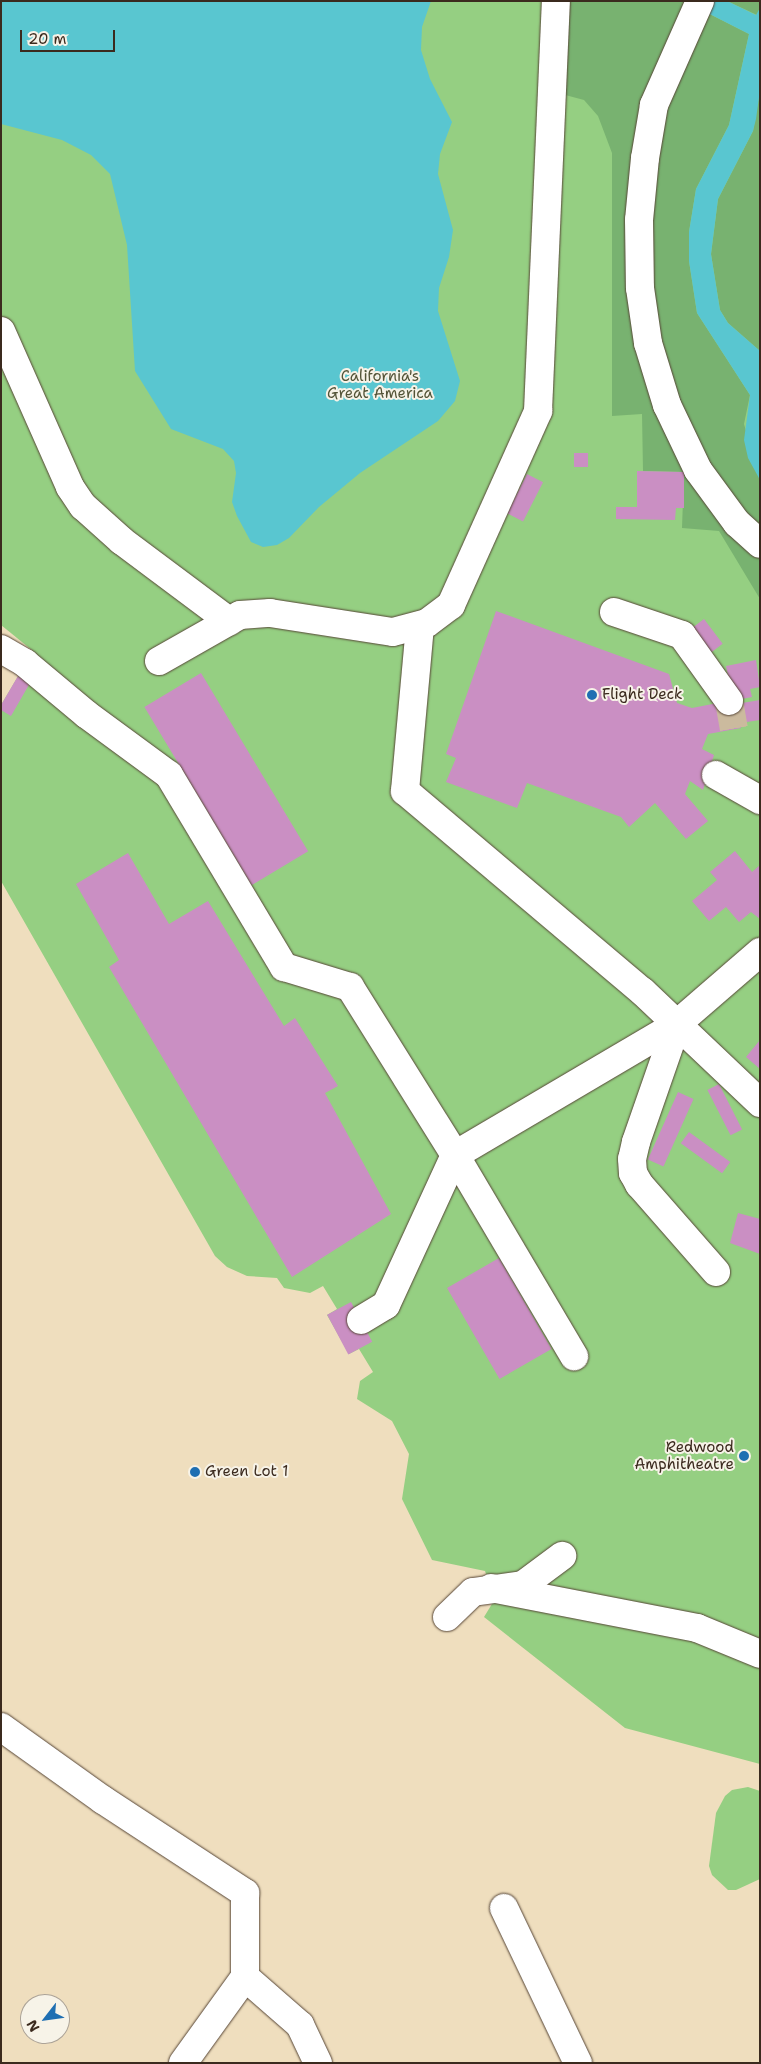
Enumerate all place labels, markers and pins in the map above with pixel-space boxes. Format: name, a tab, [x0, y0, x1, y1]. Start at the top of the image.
place label: Flight Deck	[602, 686, 683, 704]
marker: Flight Deck	[586, 689, 598, 701]
place label: Redwood Amphitheatre	[635, 1438, 734, 1473]
marker: Redwood Amphitheatre	[738, 1450, 750, 1462]
place label: Green Lot 1	[205, 1463, 288, 1481]
marker: Green Lot 1	[189, 1466, 201, 1478]

